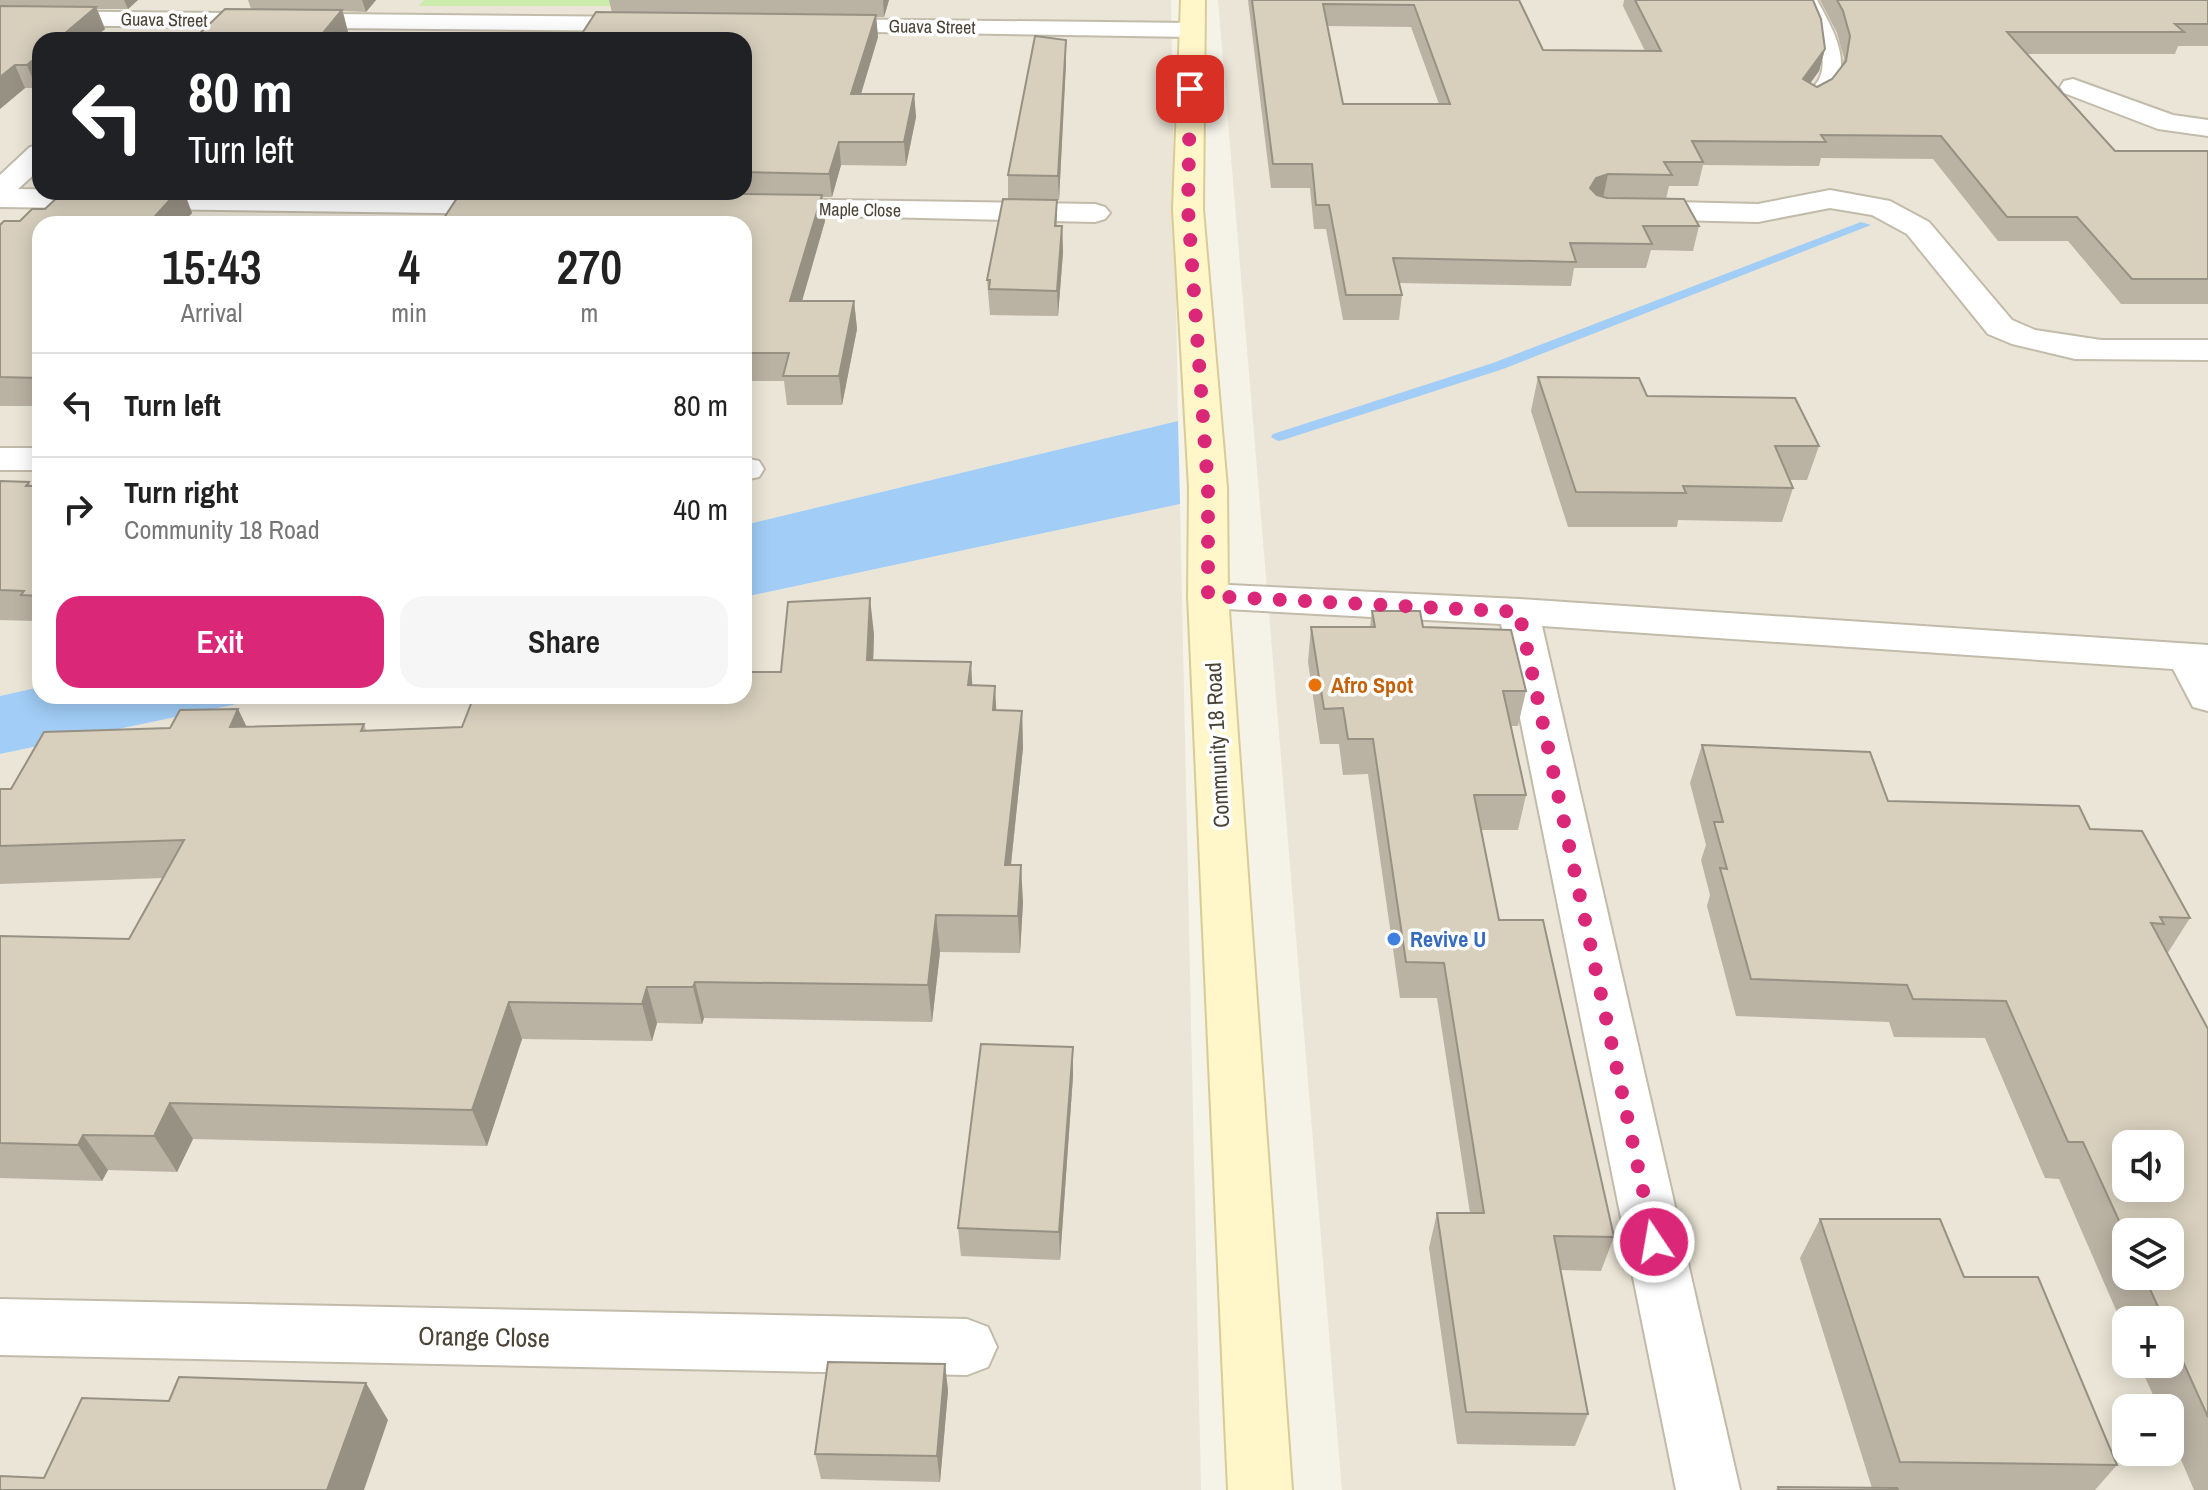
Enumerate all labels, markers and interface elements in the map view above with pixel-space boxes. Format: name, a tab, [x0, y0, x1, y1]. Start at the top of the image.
street label: Guava Street	[120, 6, 208, 33]
street label: Guava Street	[888, 13, 976, 40]
text: 80 m	[188, 54, 293, 129]
pin	[1156, 55, 1224, 123]
icon: left	[56, 64, 160, 168]
icon: arrive	[1168, 67, 1212, 111]
text: Turn left	[188, 126, 294, 174]
street label: Maple Close	[819, 196, 901, 223]
text: 15:43	[162, 234, 262, 299]
text: 4	[398, 234, 420, 299]
text: 270	[557, 234, 622, 299]
text: Arrival	[181, 295, 242, 330]
text: min	[391, 295, 427, 330]
text: m	[581, 295, 598, 330]
icon: left	[56, 383, 100, 427]
text: Turn left	[124, 385, 221, 425]
text: 80 m	[673, 385, 728, 425]
text: Turn right	[124, 472, 238, 512]
icon: right	[56, 487, 100, 531]
text: 40 m	[673, 489, 728, 529]
text: Community 18 Road	[124, 512, 320, 547]
button: Exit	[56, 596, 384, 688]
button: Share	[400, 596, 728, 688]
street label: Community 18 Road	[1198, 662, 1236, 828]
place label: Afro Spot	[1331, 670, 1413, 700]
marker: Afro Spot	[1306, 676, 1324, 694]
place label: Revive U	[1410, 924, 1486, 954]
marker: Revive U	[1385, 930, 1403, 948]
map controls	[2112, 1130, 2184, 1466]
button: sound	[2112, 1130, 2184, 1202]
position arrow	[1612, 1200, 1696, 1284]
button: layers	[2112, 1218, 2184, 1290]
button: +	[2112, 1306, 2184, 1378]
street label: Orange Close	[418, 1318, 550, 1355]
button: −	[2112, 1394, 2184, 1466]

